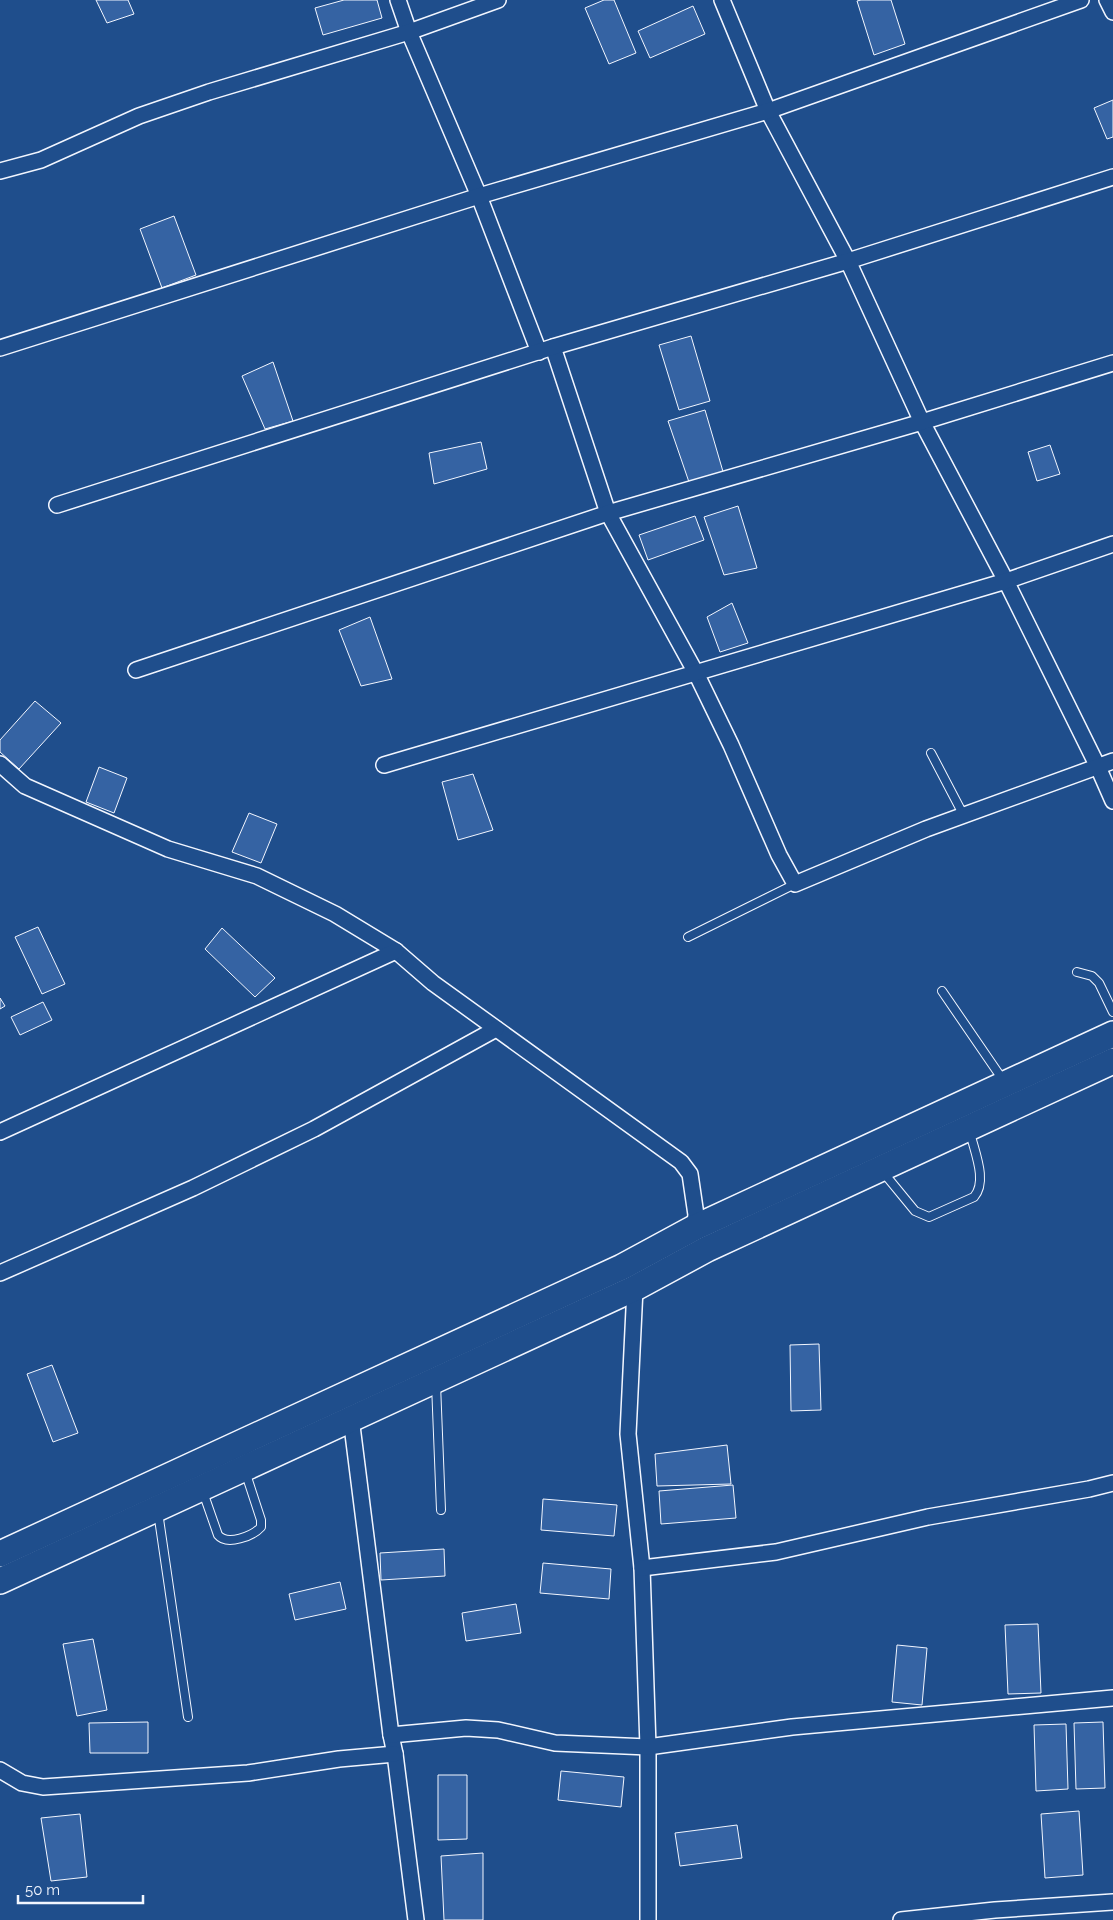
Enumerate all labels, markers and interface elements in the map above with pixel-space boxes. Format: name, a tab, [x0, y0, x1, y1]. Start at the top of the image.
scale bar	[18, 1872, 142, 1904]
text: 50 m	[25, 1881, 60, 1899]

